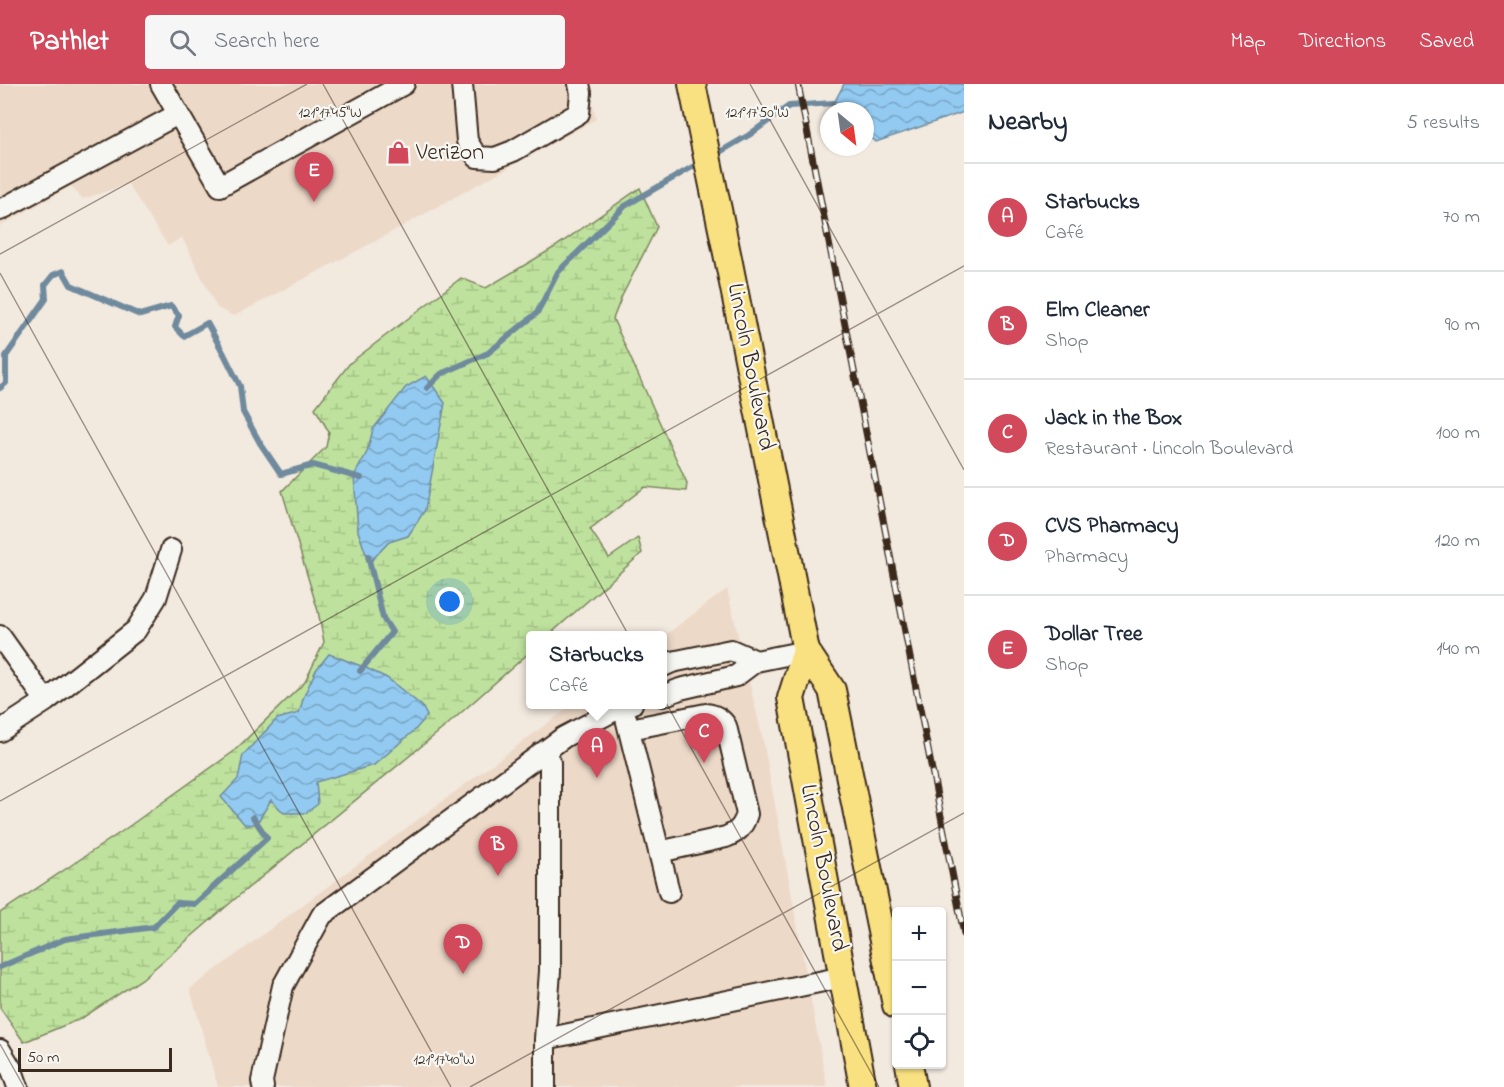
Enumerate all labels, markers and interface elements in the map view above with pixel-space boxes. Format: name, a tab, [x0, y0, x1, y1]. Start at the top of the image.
search box	[145, 15, 565, 69]
text: Pathlet	[30, 22, 109, 63]
icon: search	[166, 26, 199, 59]
text: Search here	[214, 26, 319, 58]
text: Map	[1230, 27, 1266, 57]
text: Directions	[1299, 27, 1386, 57]
text: Saved	[1419, 27, 1474, 57]
text: 121°17'45"W	[298, 102, 362, 124]
text: 121°17'50"W	[725, 102, 789, 124]
north arrow	[820, 102, 874, 156]
text: Nearby	[988, 104, 1067, 142]
text: 5 results	[1407, 109, 1480, 138]
place label: Verizon	[415, 136, 484, 171]
shop icon: Verizon	[385, 140, 411, 166]
pin: E	[294, 152, 334, 202]
text: Starbucks	[1045, 187, 1140, 219]
text: A	[1001, 203, 1014, 232]
text: 70 m	[1443, 203, 1480, 232]
text: Café	[1045, 219, 1084, 248]
street label: Lincoln Boulevard	[717, 280, 783, 454]
text: Elm Cleaner	[1045, 295, 1150, 327]
text: B	[1001, 311, 1014, 340]
text: 90 m	[1445, 311, 1480, 340]
text: Shop	[1045, 327, 1089, 356]
text: Jack in the Box	[1045, 403, 1182, 435]
text: C	[1002, 419, 1013, 448]
text: 100 m	[1436, 419, 1480, 448]
text: Restaurant · Lincoln Boulevard	[1045, 435, 1293, 464]
text: CVS Pharmacy	[1045, 511, 1179, 543]
text: D	[1000, 527, 1015, 556]
text: 120 m	[1435, 527, 1480, 556]
text: Pharmacy	[1045, 543, 1128, 572]
your location	[435, 587, 464, 616]
text: Dollar Tree	[1045, 619, 1143, 651]
popup	[526, 631, 667, 709]
text: E	[1001, 635, 1014, 664]
text: 140 m	[1436, 635, 1480, 664]
text: Starbucks	[549, 640, 644, 672]
text: Shop	[1045, 651, 1089, 680]
text: Café	[549, 672, 588, 701]
pin: C	[684, 714, 724, 763]
pin: A	[578, 728, 616, 778]
street label: Lincoln Boulevard	[790, 781, 856, 955]
pin: B	[478, 826, 518, 876]
map controls	[892, 907, 946, 1069]
button: +	[892, 907, 946, 961]
pin: D	[444, 924, 482, 974]
button: −	[892, 961, 946, 1015]
button: locate	[892, 1015, 946, 1069]
scale bar	[18, 1045, 172, 1072]
text: 50 m	[27, 1046, 59, 1070]
text: 121°17'40"W	[413, 1049, 475, 1071]

